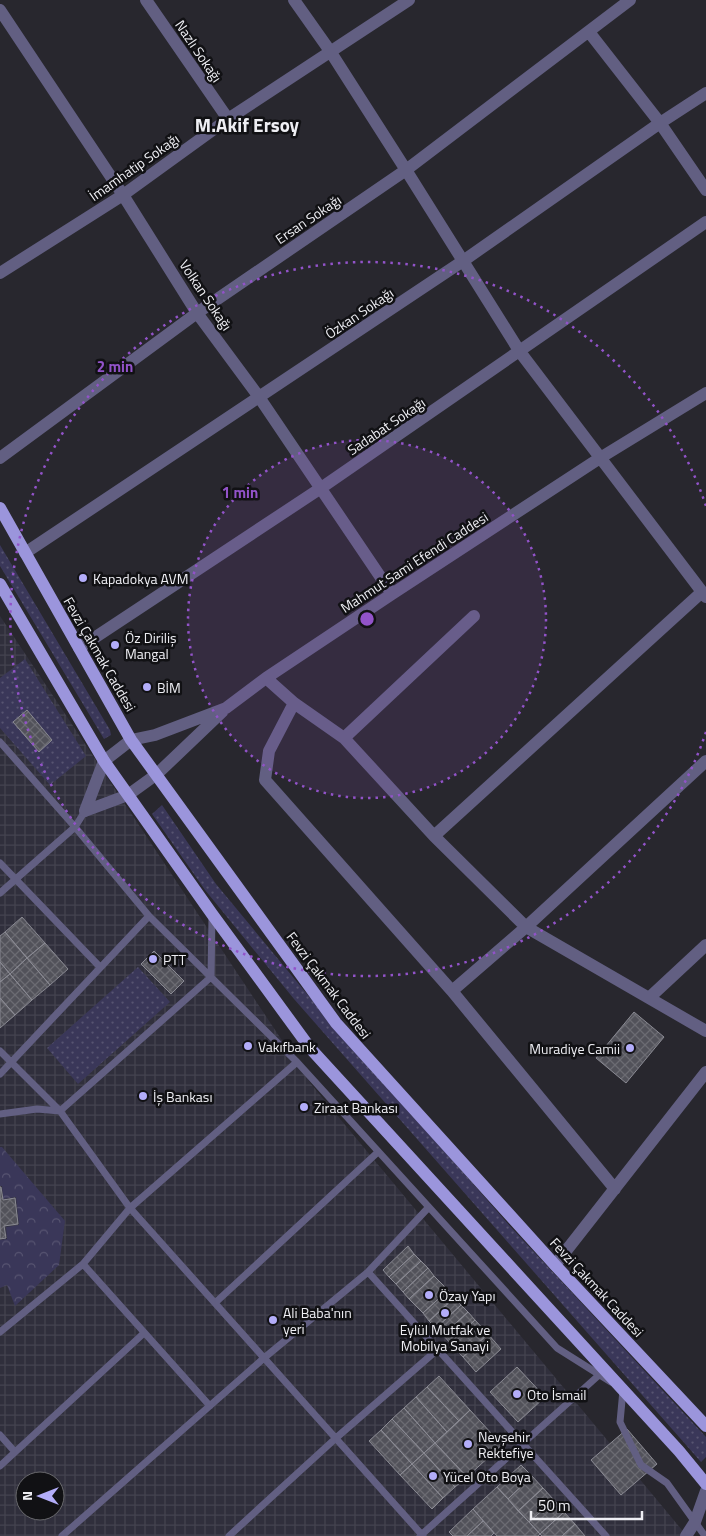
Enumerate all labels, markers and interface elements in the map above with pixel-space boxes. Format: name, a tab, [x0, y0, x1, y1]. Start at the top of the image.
street label: Nazlı Sokağı	[170, 16, 228, 86]
district label: M.Akif Ersoy	[195, 110, 300, 139]
street label: İmamhatip Sokağı	[85, 128, 183, 206]
street label: Ersan Sokağı	[271, 189, 345, 249]
street label: Volkan Sokağı	[174, 255, 238, 335]
street label: Özkan Sokağı	[320, 282, 398, 344]
text: 2 min	[97, 355, 133, 378]
street label: Sadabat Sokağı	[343, 392, 429, 460]
text: 1 min	[222, 481, 258, 504]
street label: Mahmut Sami Efendi Caddesi	[336, 506, 492, 618]
place label: Kapadokya AVM	[93, 568, 188, 589]
marker: Kapadokya AVM	[77, 572, 89, 584]
street label: Fevzi Çakmak Caddesi	[59, 593, 141, 715]
centre of rings	[358, 610, 376, 628]
place label: Öz Diriliş Mangal	[125, 627, 177, 664]
marker: Öz Diriliş Mangal	[109, 639, 121, 651]
place label: BİM	[157, 677, 181, 698]
marker: BİM	[141, 681, 153, 693]
street label: Fevzi Çakmak Caddesi	[282, 927, 376, 1043]
place label: PTT	[163, 949, 187, 970]
marker: PTT	[147, 953, 159, 965]
place label: Vakıfbank	[258, 1036, 316, 1057]
place label: Muradiye Camii	[529, 1038, 620, 1059]
marker: Vakıfbank	[242, 1040, 254, 1052]
marker: Muradiye Camii	[624, 1042, 636, 1054]
place label: İş Bankası	[153, 1086, 212, 1107]
marker: İş Bankası	[137, 1090, 149, 1102]
place label: Ziraat Bankası	[314, 1097, 398, 1118]
marker: Ziraat Bankası	[298, 1101, 310, 1113]
street label: Fevzi Çakmak Caddesi	[545, 1233, 649, 1341]
place label: Özay Yapı	[439, 1285, 495, 1306]
marker: Özay Yapı	[423, 1289, 435, 1301]
place label: Ali Baba'nın yeri	[283, 1302, 352, 1339]
marker: Eylül Mutfak ve Mobilya Sanayi	[439, 1307, 451, 1319]
marker: Ali Baba'nın yeri	[267, 1314, 279, 1326]
place label: Eylül Mutfak ve Mobilya Sanayi	[400, 1319, 490, 1356]
place label: Oto İsmail	[527, 1384, 587, 1405]
marker: Oto İsmail	[511, 1388, 523, 1400]
place label: Nevşehir Rektefiye	[478, 1426, 534, 1463]
marker: Nevşehir Rektefiye	[462, 1438, 474, 1450]
place label: Yücel Oto Boya	[443, 1466, 531, 1487]
marker: Yücel Oto Boya	[427, 1470, 439, 1482]
north arrow	[15, 1471, 65, 1521]
scale bar	[531, 1488, 642, 1520]
text: N	[16, 1491, 37, 1501]
text: 50 m	[538, 1494, 571, 1517]

